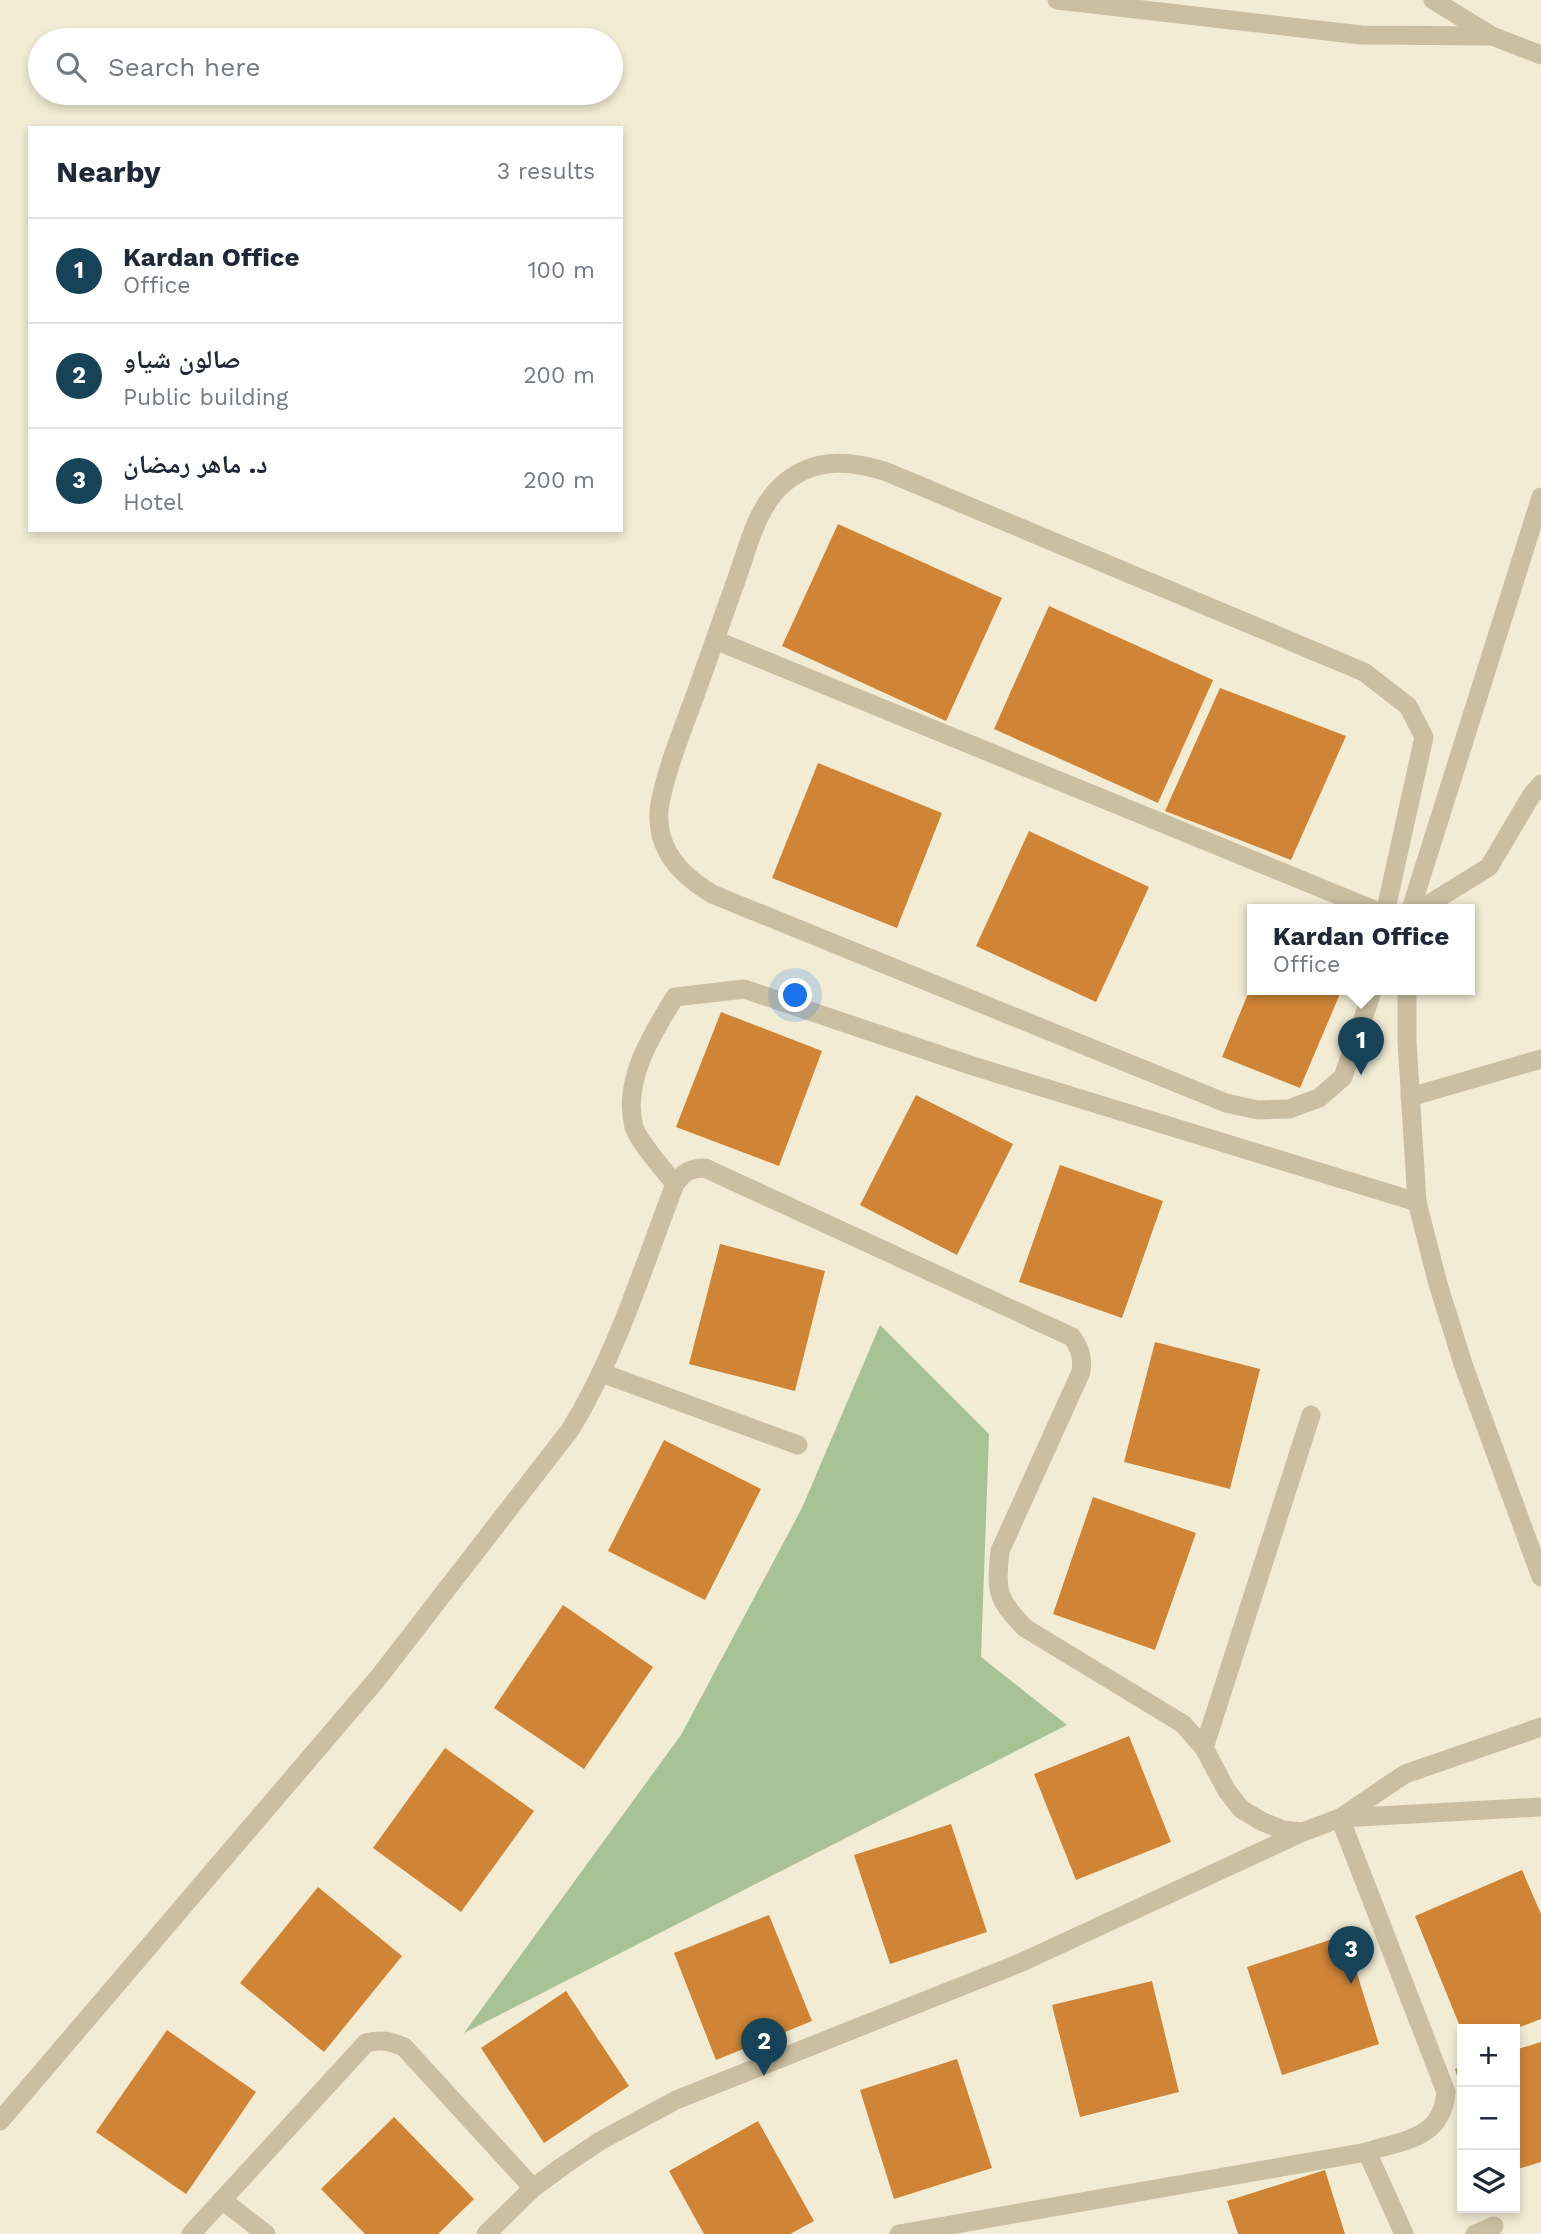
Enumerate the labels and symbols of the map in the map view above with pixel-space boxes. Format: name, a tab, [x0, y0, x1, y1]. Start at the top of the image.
your location	[778, 978, 812, 1012]
pin: 1	[1338, 1017, 1384, 1075]
pin: 3	[1328, 1926, 1374, 1984]
pin: 2	[741, 2018, 787, 2076]

